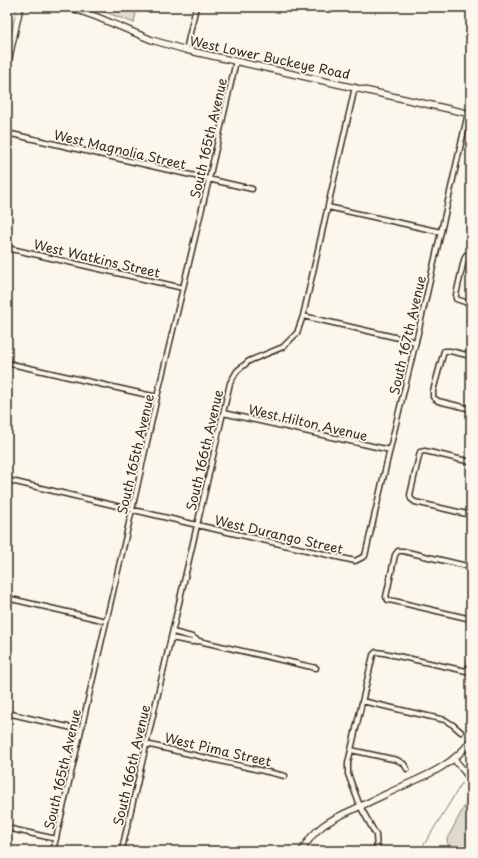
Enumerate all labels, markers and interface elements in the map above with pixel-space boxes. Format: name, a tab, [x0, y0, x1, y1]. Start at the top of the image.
street label: West Lower Buckeye Road	[188, 31, 352, 83]
street label: South 165th Avenue	[185, 76, 231, 200]
street label: West Magnolia Street	[52, 125, 188, 173]
street label: West Watkins Street	[32, 234, 162, 282]
street label: South 167th Avenue	[384, 274, 430, 396]
street label: South 166th Avenue	[181, 388, 227, 512]
street label: South 165th Avenue	[112, 392, 158, 516]
street label: West Hilton Avenue	[247, 399, 369, 445]
street label: West Durango Street	[213, 510, 345, 558]
street label: South 166th Avenue	[108, 703, 154, 827]
street label: South 165th Avenue	[39, 707, 85, 831]
street label: West Pima Street	[163, 727, 273, 771]

